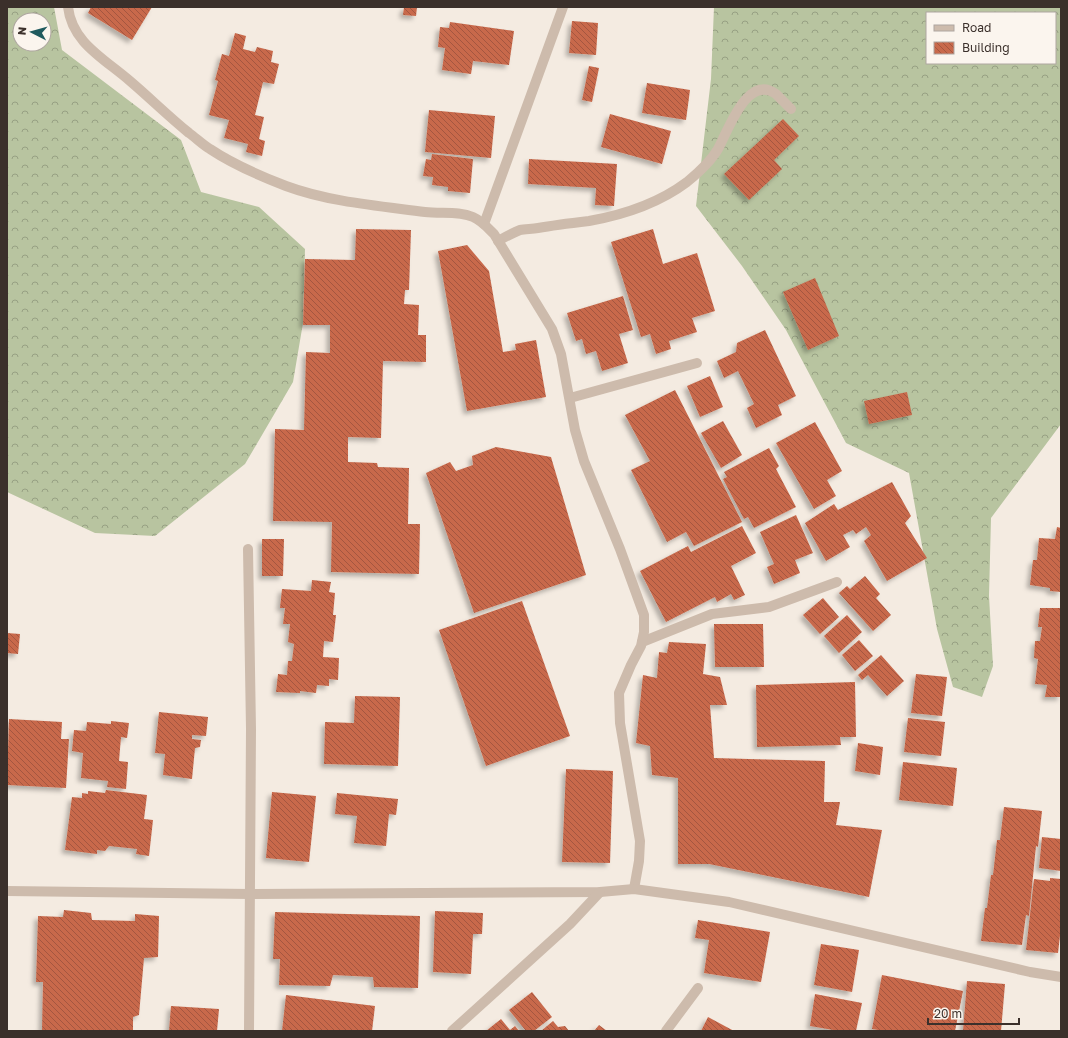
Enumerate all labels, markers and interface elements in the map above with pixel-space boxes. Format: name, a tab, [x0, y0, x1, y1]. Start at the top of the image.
north arrow	[12, 12, 52, 52]
legend	[926, 12, 1056, 64]
text: Road	[962, 20, 991, 35]
text: N	[15, 26, 28, 36]
text: Building	[962, 40, 1010, 55]
scale bar	[928, 1000, 1019, 1026]
text: 20 m	[934, 1006, 962, 1021]

